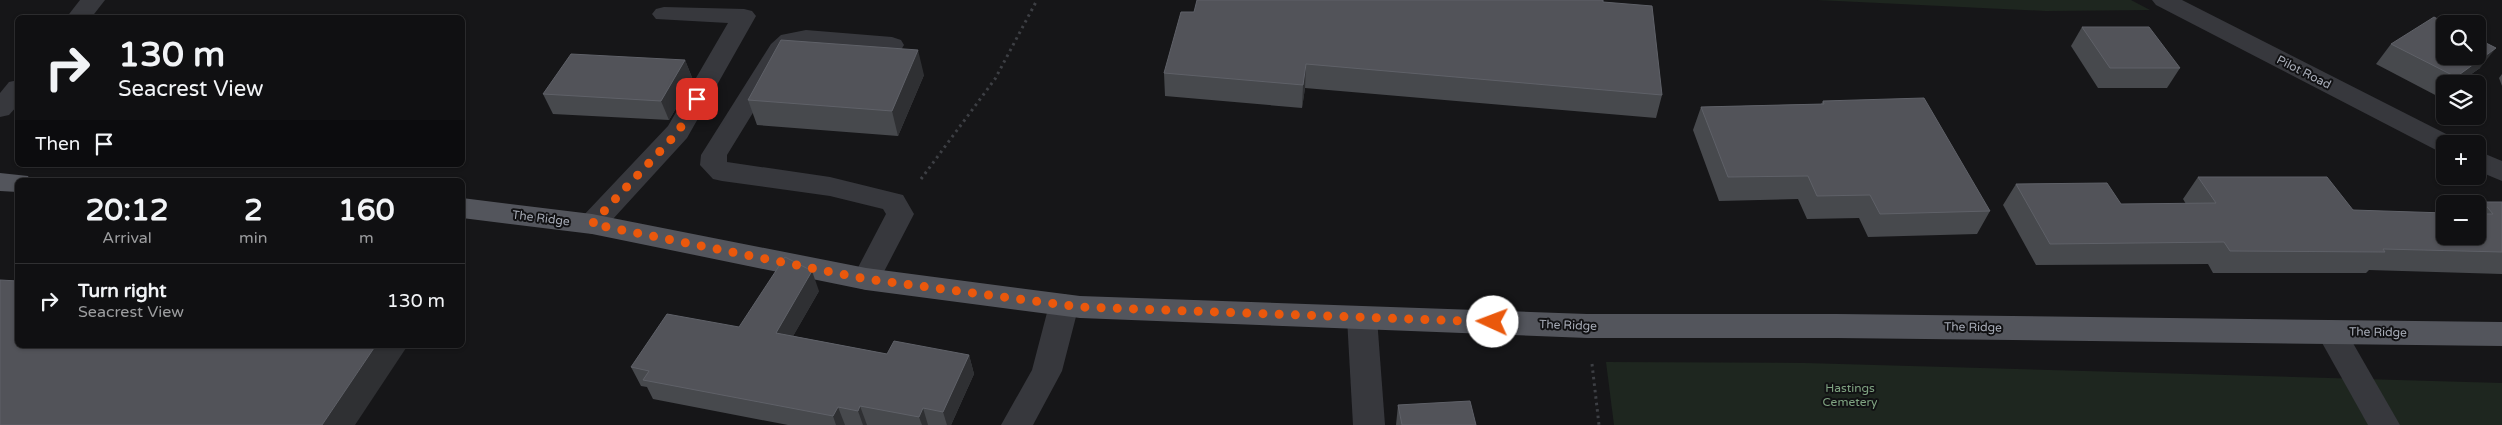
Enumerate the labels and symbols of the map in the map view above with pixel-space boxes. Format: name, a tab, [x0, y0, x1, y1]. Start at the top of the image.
street label: Pilot Road	[2275, 52, 2333, 92]
pin	[676, 78, 718, 120]
street label: The Ridge	[511, 208, 571, 229]
position arrow	[1466, 295, 1518, 347]
street label: The Ridge	[1539, 317, 1597, 333]
street label: The Ridge	[1944, 319, 2002, 335]
street label: The Ridge	[2349, 324, 2407, 340]
park label: Hastings Cemetery	[1822, 381, 1878, 409]

